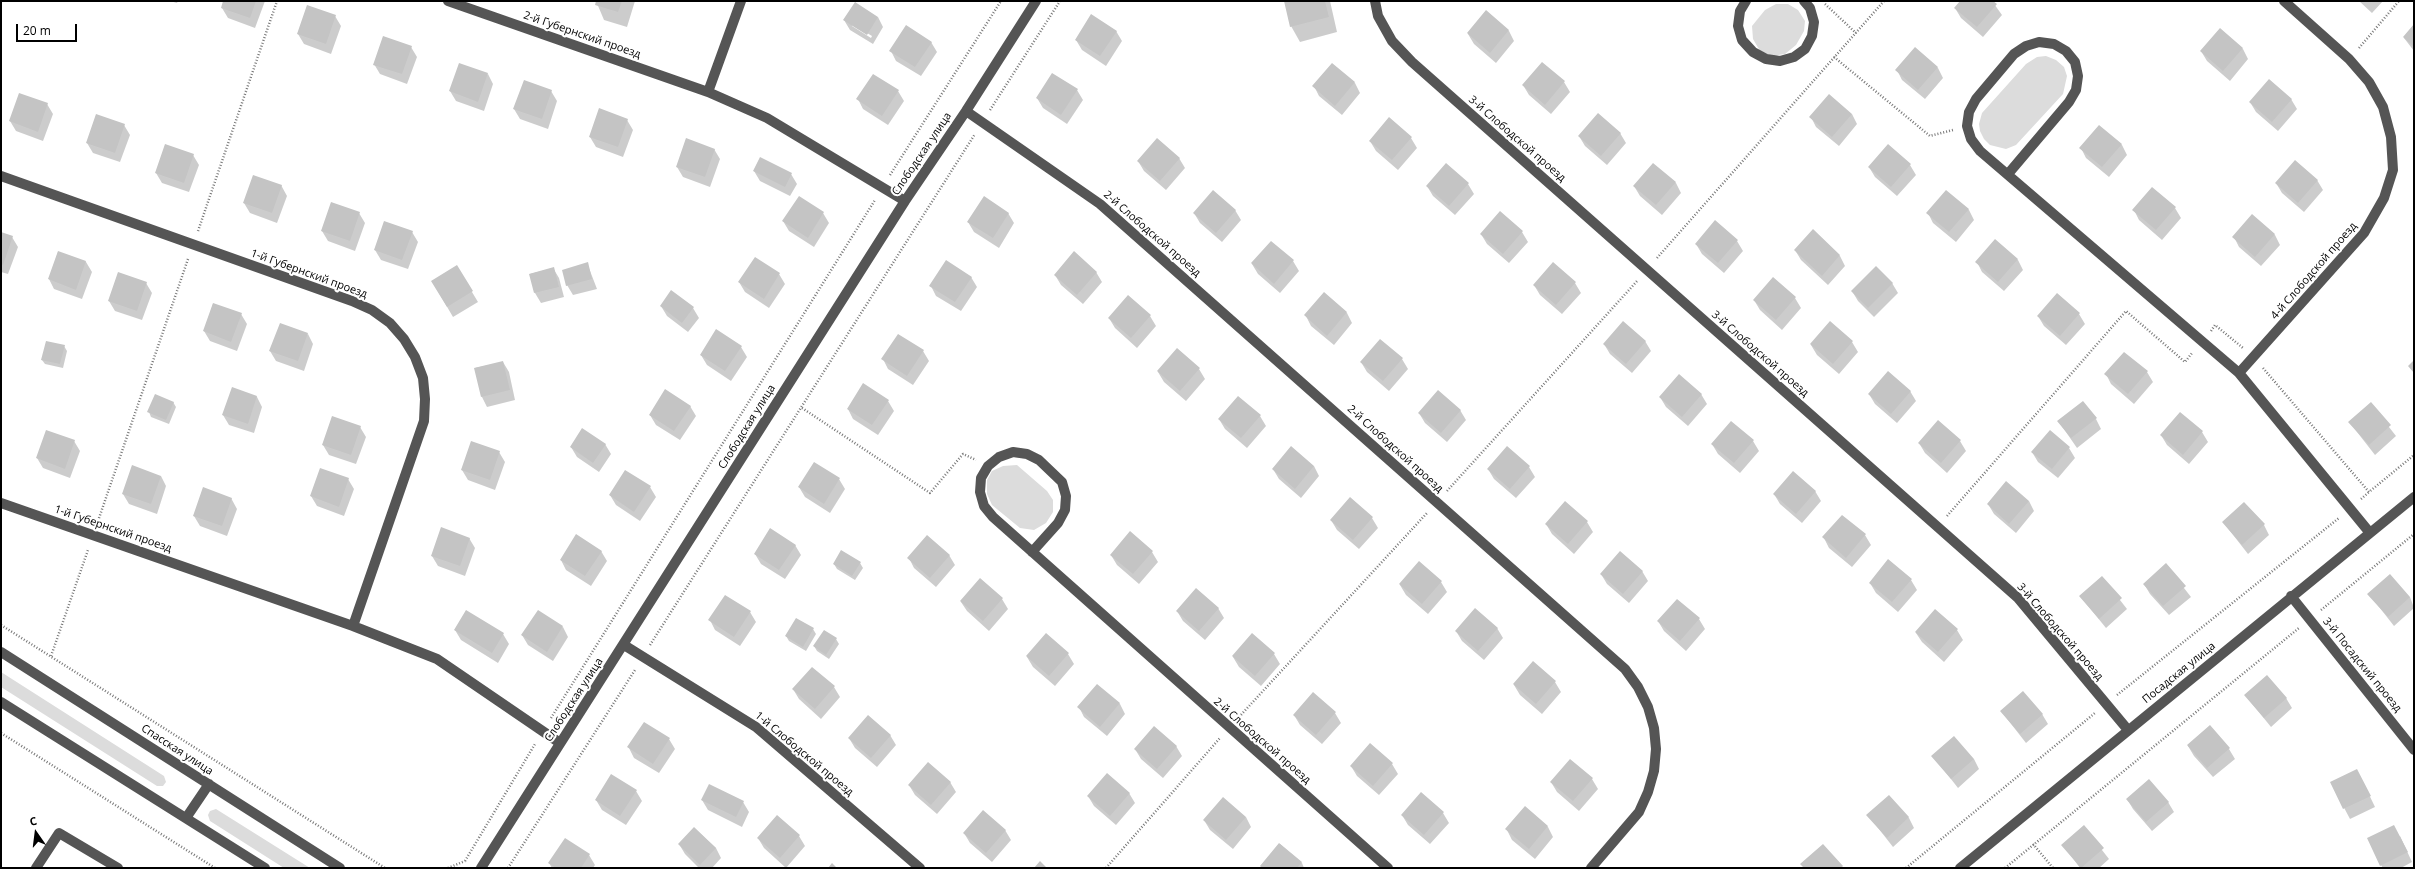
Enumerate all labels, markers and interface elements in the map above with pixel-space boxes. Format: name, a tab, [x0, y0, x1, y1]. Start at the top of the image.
street label: 2-й Губернский проезд	[522, 9, 642, 61]
scale bar	[18, 16, 79, 42]
text: 20 m	[23, 22, 51, 39]
street label: 3-й Слободской проезд	[1466, 93, 1568, 185]
street label: Слободская улица	[889, 110, 955, 198]
street label: 2-й Слободской проезд	[1101, 188, 1203, 280]
street label: 4-й Слободской проезд	[2268, 220, 2360, 322]
street label: 1-й Губернский проезд	[249, 247, 369, 301]
street label: 3-й Слободской проезд	[1709, 308, 1811, 400]
street label: Слободская улица	[716, 382, 778, 472]
street label: 2-й Слободской проезд	[1344, 402, 1446, 496]
street label: 1-й Губернский проезд	[53, 503, 173, 555]
street label: 3-й Слободской проезд	[2014, 581, 2106, 683]
street label: 3-й Посадский проезд	[2320, 615, 2404, 715]
street label: Посадская улица	[2140, 640, 2218, 706]
street label: Слободская улица	[542, 656, 606, 744]
street label: 2-й Слободской проезд	[1211, 695, 1313, 787]
street label: 1-й Слободской проезд	[752, 709, 856, 799]
street label: Спасская улица	[139, 722, 215, 778]
north arrow	[16, 813, 56, 853]
text: С	[28, 813, 38, 829]

